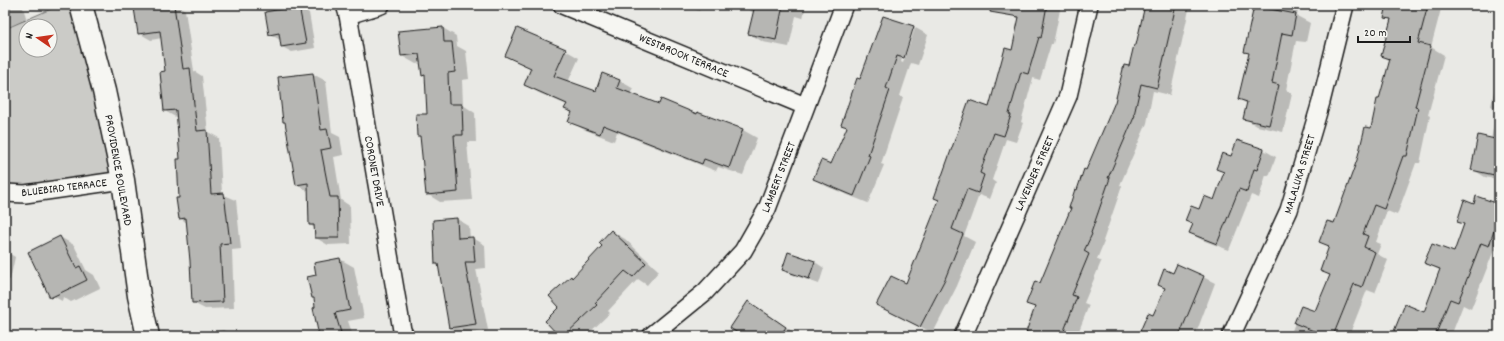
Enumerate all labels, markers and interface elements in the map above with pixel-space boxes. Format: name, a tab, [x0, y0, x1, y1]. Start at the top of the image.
north arrow	[18, 18, 58, 58]
scale bar	[1358, 18, 1410, 44]
text: 20 m	[1364, 25, 1387, 42]
street label: WESTBROOK TERRACE	[636, 30, 731, 83]
text: N	[22, 31, 39, 41]
street label: PROVIDENCE BOULEVARD	[99, 113, 136, 227]
street label: MALALUKA STREET	[1280, 132, 1321, 216]
street label: LAVENDER STREET	[1011, 133, 1060, 214]
street label: CORONET DRIVE	[359, 135, 388, 208]
street label: LAMBERT STREET	[758, 139, 801, 215]
street label: BLUEBIRD TERRACE	[21, 175, 108, 202]

